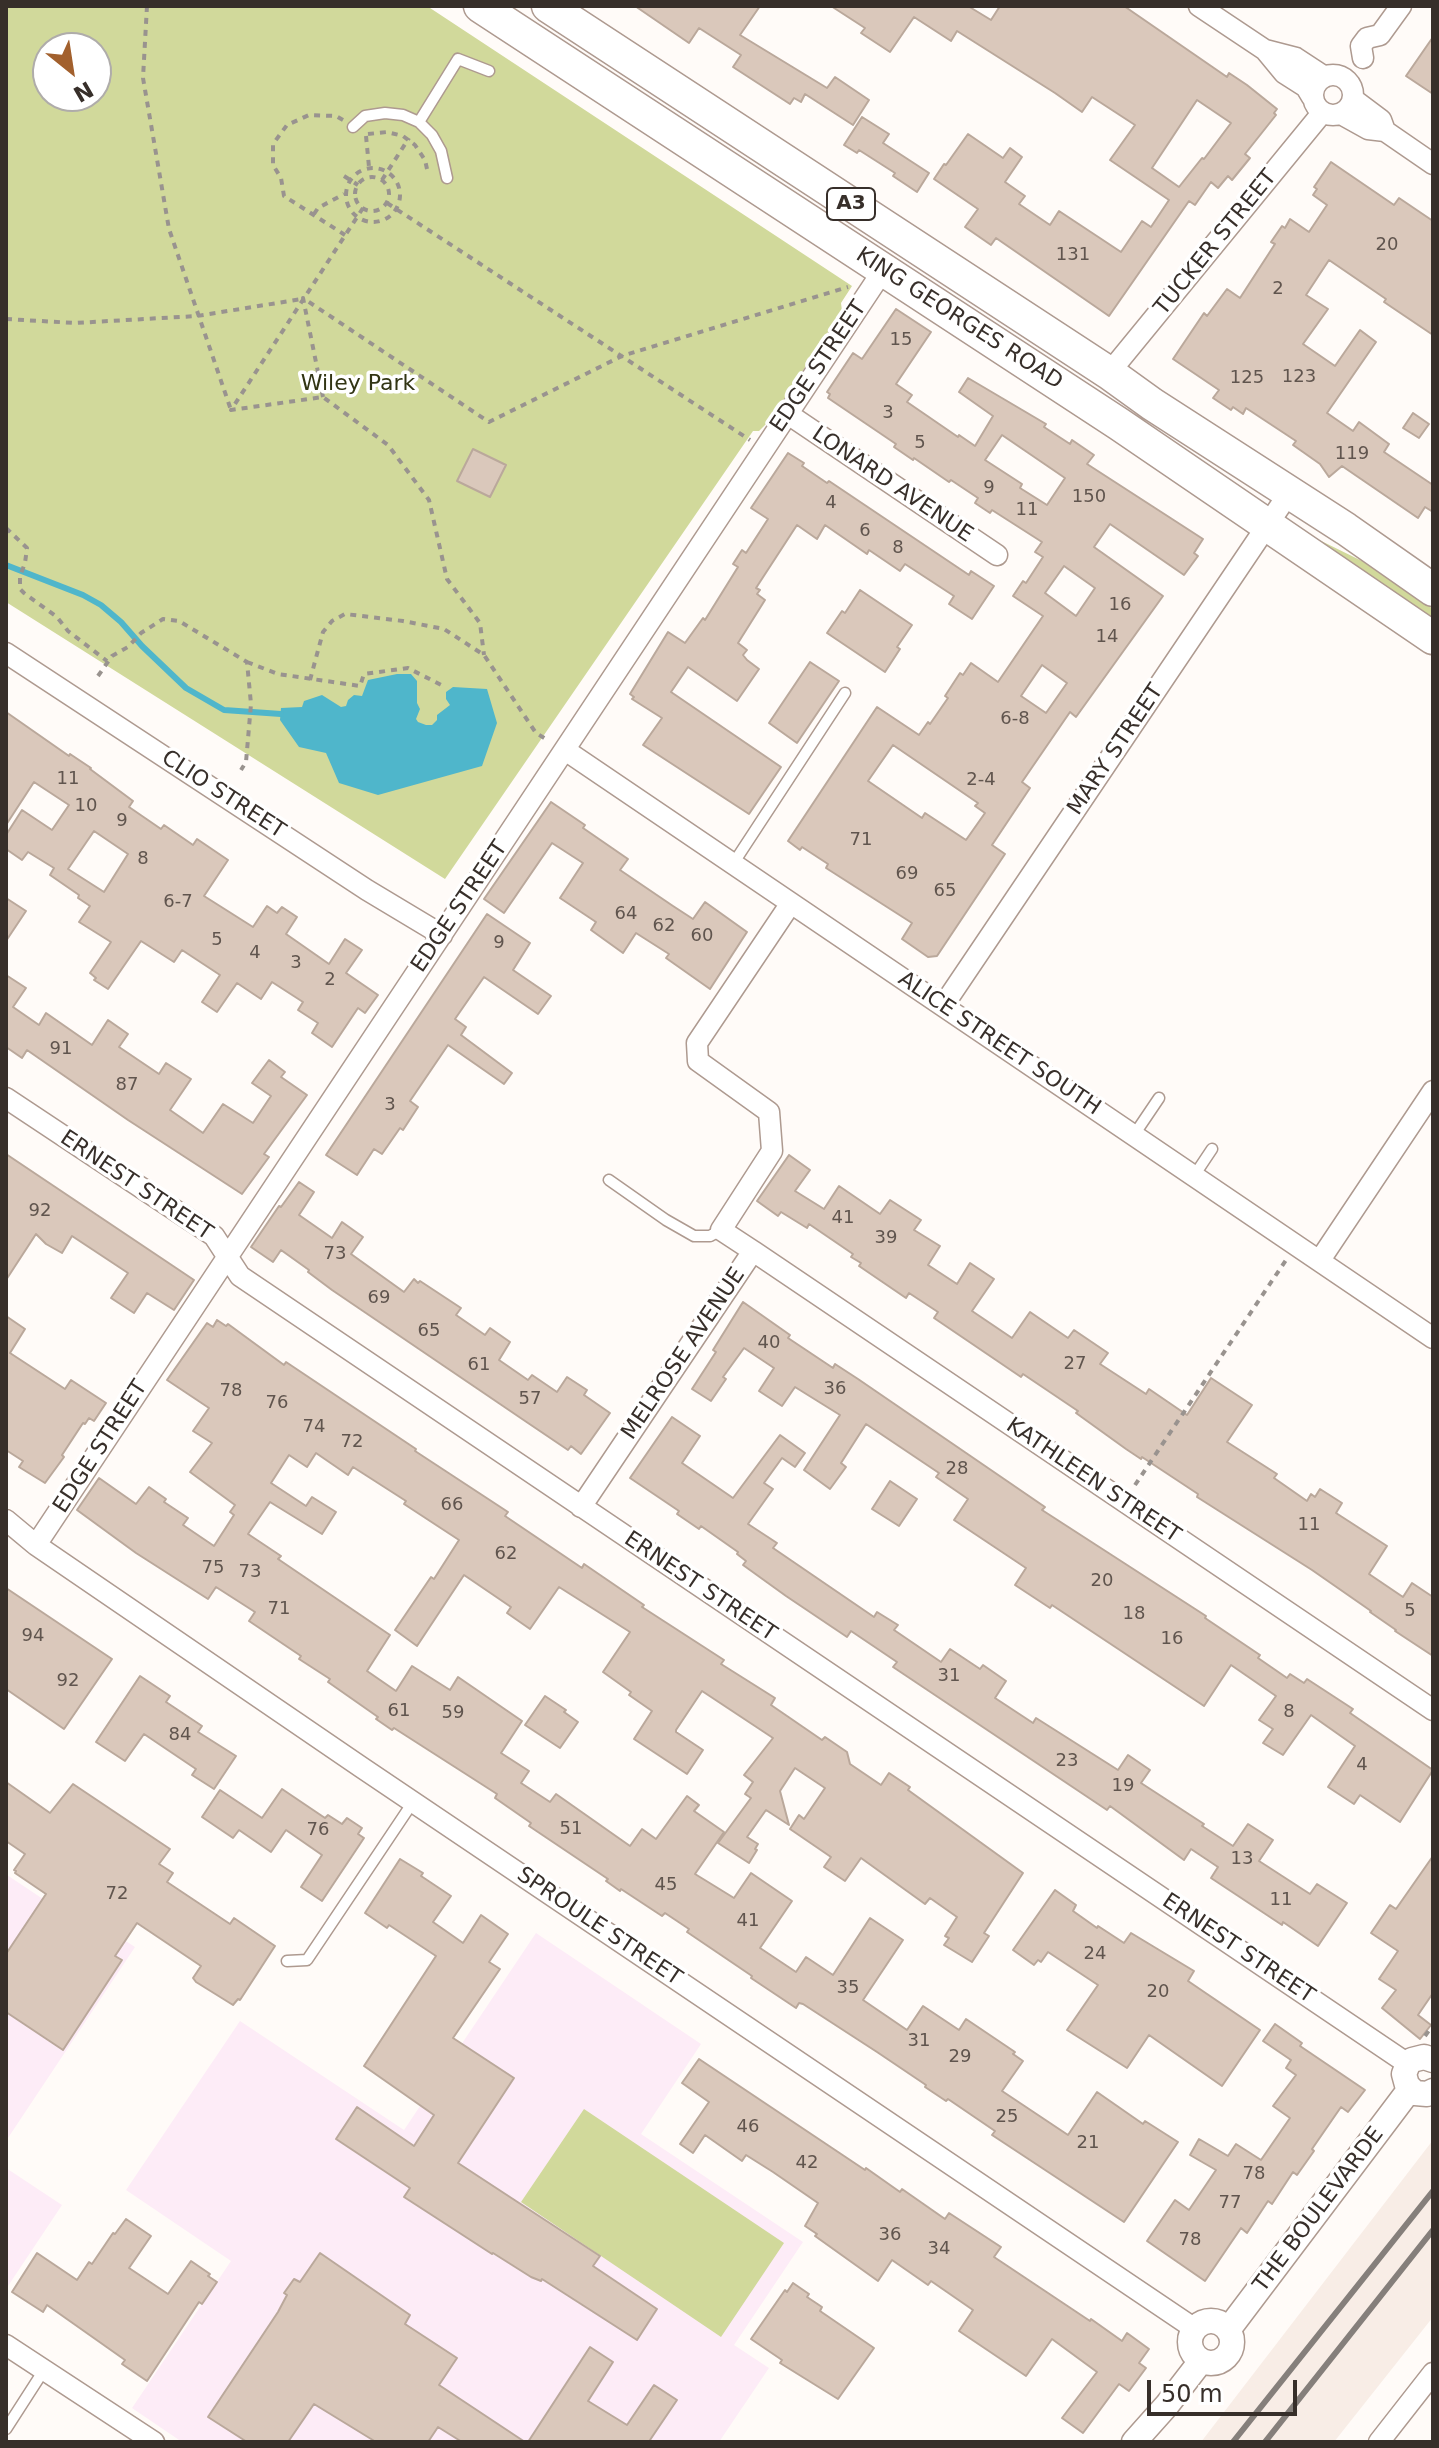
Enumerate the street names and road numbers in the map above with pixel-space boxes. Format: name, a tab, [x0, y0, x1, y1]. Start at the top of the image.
street label: TUCKER STREET	[1149, 165, 1283, 321]
road number: A3	[827, 188, 875, 220]
street label: KING GEORGES ROAD	[851, 242, 1067, 396]
street label: EDGE STREET	[765, 296, 873, 438]
street label: LONARD AVENUE	[806, 421, 978, 549]
street label: MARY STREET	[1062, 679, 1170, 821]
street label: CLIO STREET	[156, 745, 290, 845]
street label: EDGE STREET	[406, 836, 514, 978]
street label: ALICE STREET SOUTH	[893, 966, 1105, 1122]
street label: ERNEST STREET	[55, 1125, 217, 1247]
street label: MELROSE AVENUE	[617, 1263, 751, 1445]
street label: EDGE STREET	[48, 1376, 154, 1518]
street label: KATHLEEN STREET	[1001, 1413, 1185, 1549]
street label: ERNEST STREET	[619, 1526, 781, 1648]
street label: SPROULE STREET	[512, 1862, 686, 1992]
street label: ERNEST STREET	[1157, 1888, 1319, 2010]
street label: THE BOULEVARDE	[1248, 2122, 1390, 2298]

